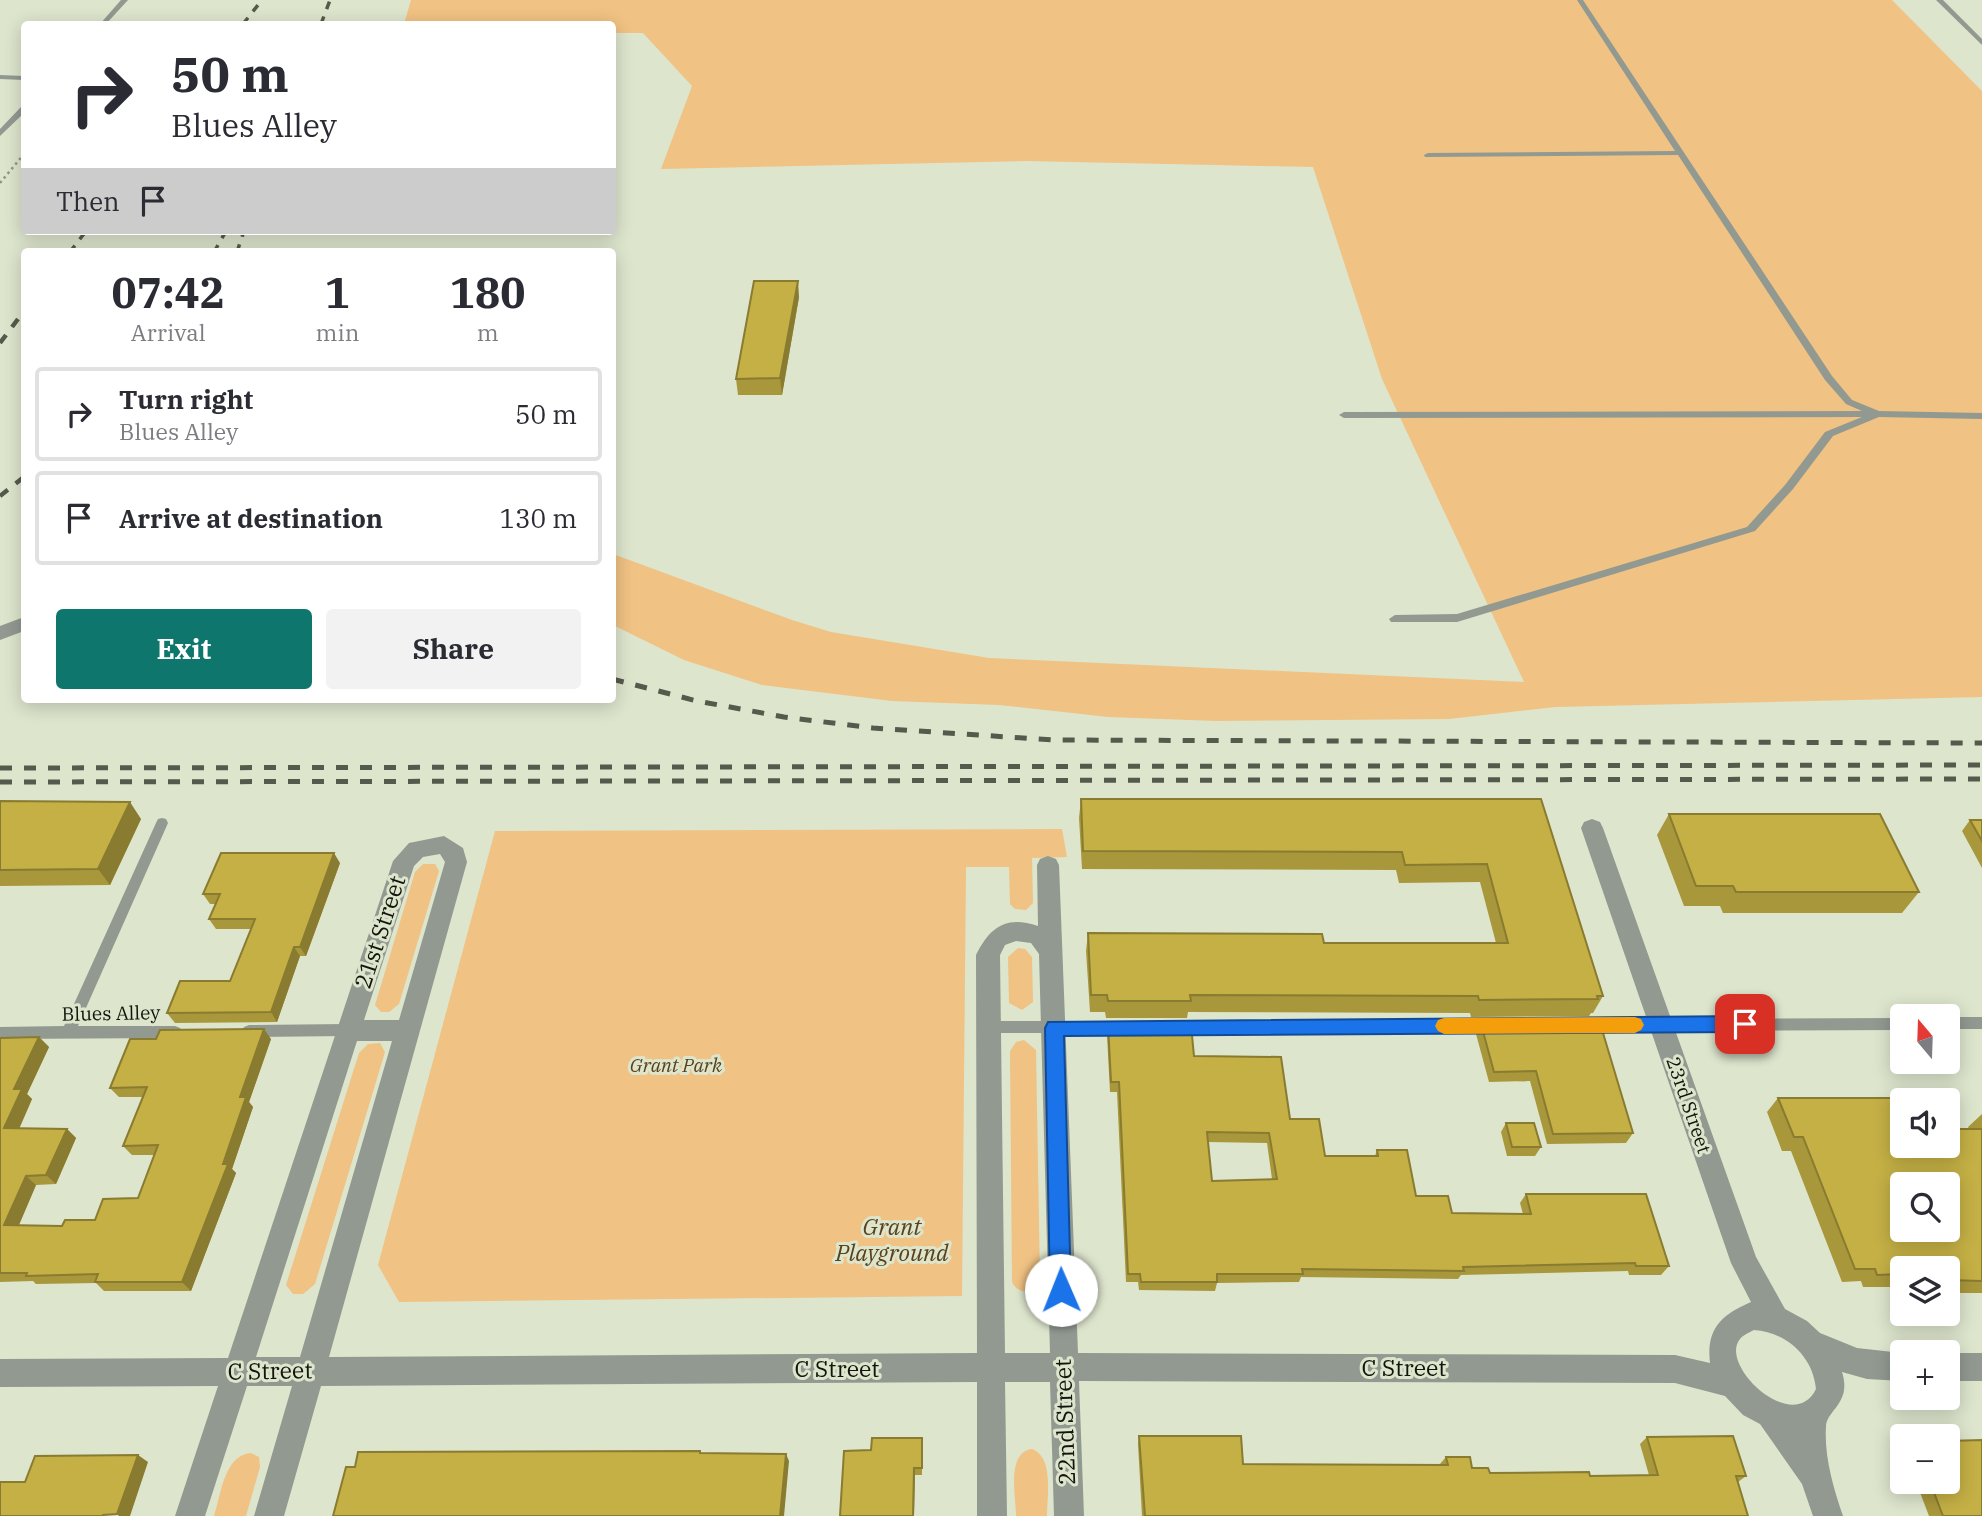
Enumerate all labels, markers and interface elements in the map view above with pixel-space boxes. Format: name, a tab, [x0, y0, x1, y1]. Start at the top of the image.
text: 50 m	[171, 42, 289, 105]
icon: right	[56, 49, 147, 140]
text: Blues Alley	[171, 104, 337, 146]
icon: arrive	[134, 182, 172, 220]
text: Then	[56, 184, 120, 218]
text: 07:42	[111, 265, 225, 320]
text: 1	[325, 265, 350, 320]
text: 180	[450, 265, 525, 320]
text: Arrival	[131, 317, 206, 347]
text: min	[316, 317, 359, 347]
text: m	[477, 317, 499, 347]
text: Turn right	[119, 382, 253, 416]
icon: right	[60, 395, 98, 433]
text: 50 m	[515, 397, 577, 431]
text: Blues Alley	[119, 416, 238, 446]
icon: arrive	[60, 499, 98, 537]
text: Arrive at destination	[119, 501, 383, 535]
text: 130 m	[499, 501, 577, 535]
button: Exit	[56, 609, 312, 689]
button: Share	[326, 609, 581, 689]
street label: 21st Street	[347, 872, 411, 992]
pin	[1715, 994, 1775, 1054]
street label: Blues Alley	[62, 1000, 161, 1026]
north arrow	[1890, 1004, 1960, 1074]
map controls	[1890, 1004, 1960, 1494]
icon: arrive	[1726, 1005, 1764, 1043]
park label: Grant Park	[630, 1053, 723, 1077]
street label: 23rd Street	[1661, 1054, 1717, 1157]
button: sound	[1890, 1088, 1960, 1158]
button: search	[1890, 1172, 1960, 1242]
park label: Grant Playground	[834, 1211, 949, 1267]
position arrow	[1024, 1253, 1098, 1327]
button: layers	[1890, 1256, 1960, 1326]
button: +	[1890, 1340, 1960, 1410]
street label: C Street	[1362, 1352, 1446, 1382]
street label: C Street	[795, 1353, 879, 1383]
street label: C Street	[227, 1354, 313, 1386]
street label: 22nd Street	[1047, 1358, 1081, 1486]
button: −	[1890, 1424, 1960, 1494]

